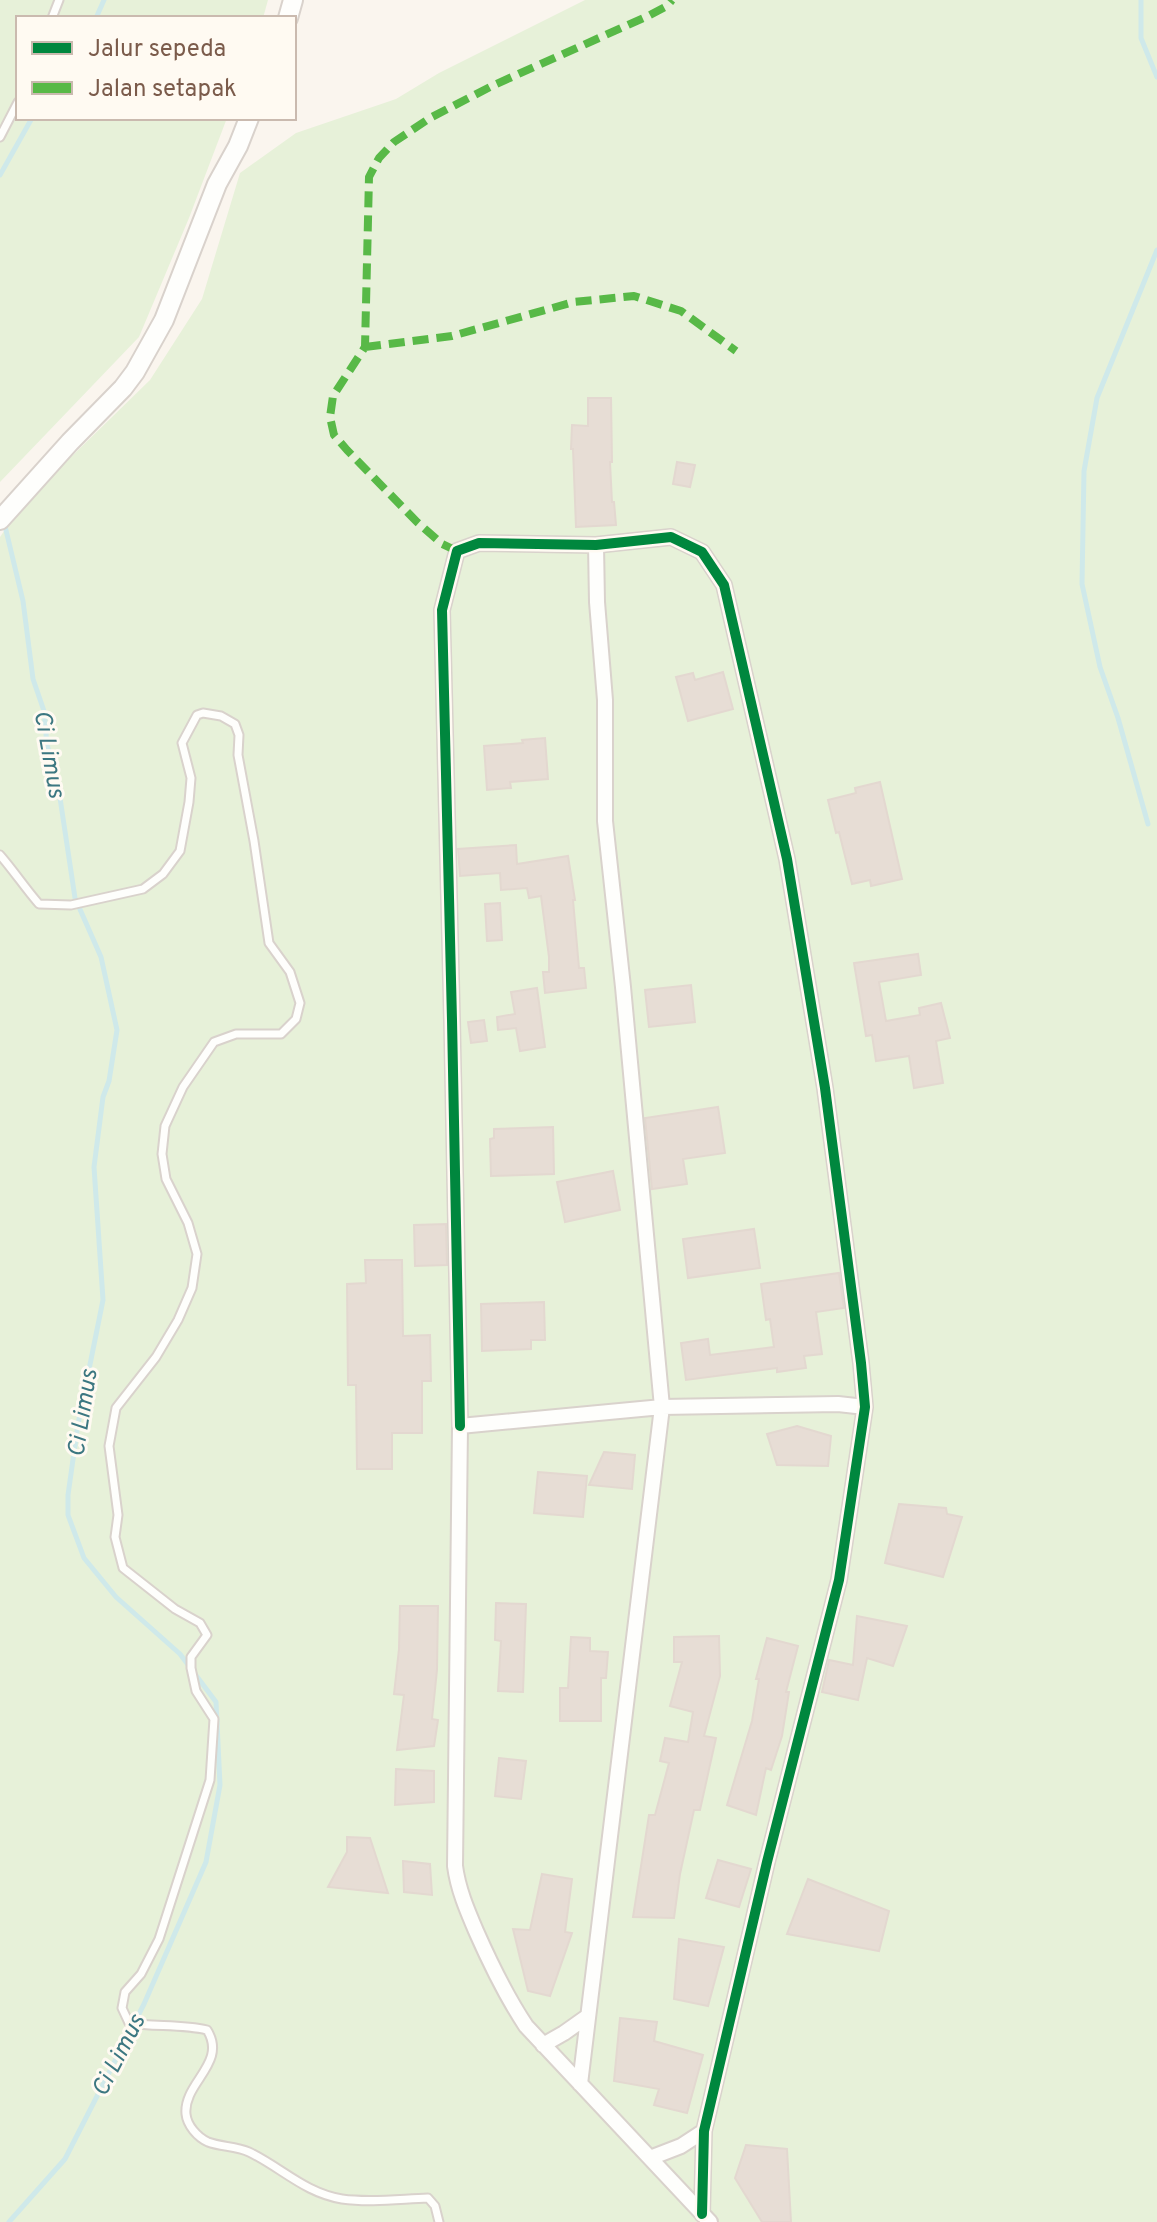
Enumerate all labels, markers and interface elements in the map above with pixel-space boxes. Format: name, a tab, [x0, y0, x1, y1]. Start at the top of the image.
legend	[16, 16, 296, 120]
text: Jalur sepeda	[88, 35, 226, 65]
text: Jalan setapak	[88, 75, 237, 105]
water label: Ci Limus	[26, 708, 71, 802]
water label: Ci Limus	[62, 1366, 106, 1459]
water label: Ci Limus	[86, 2009, 154, 2102]

